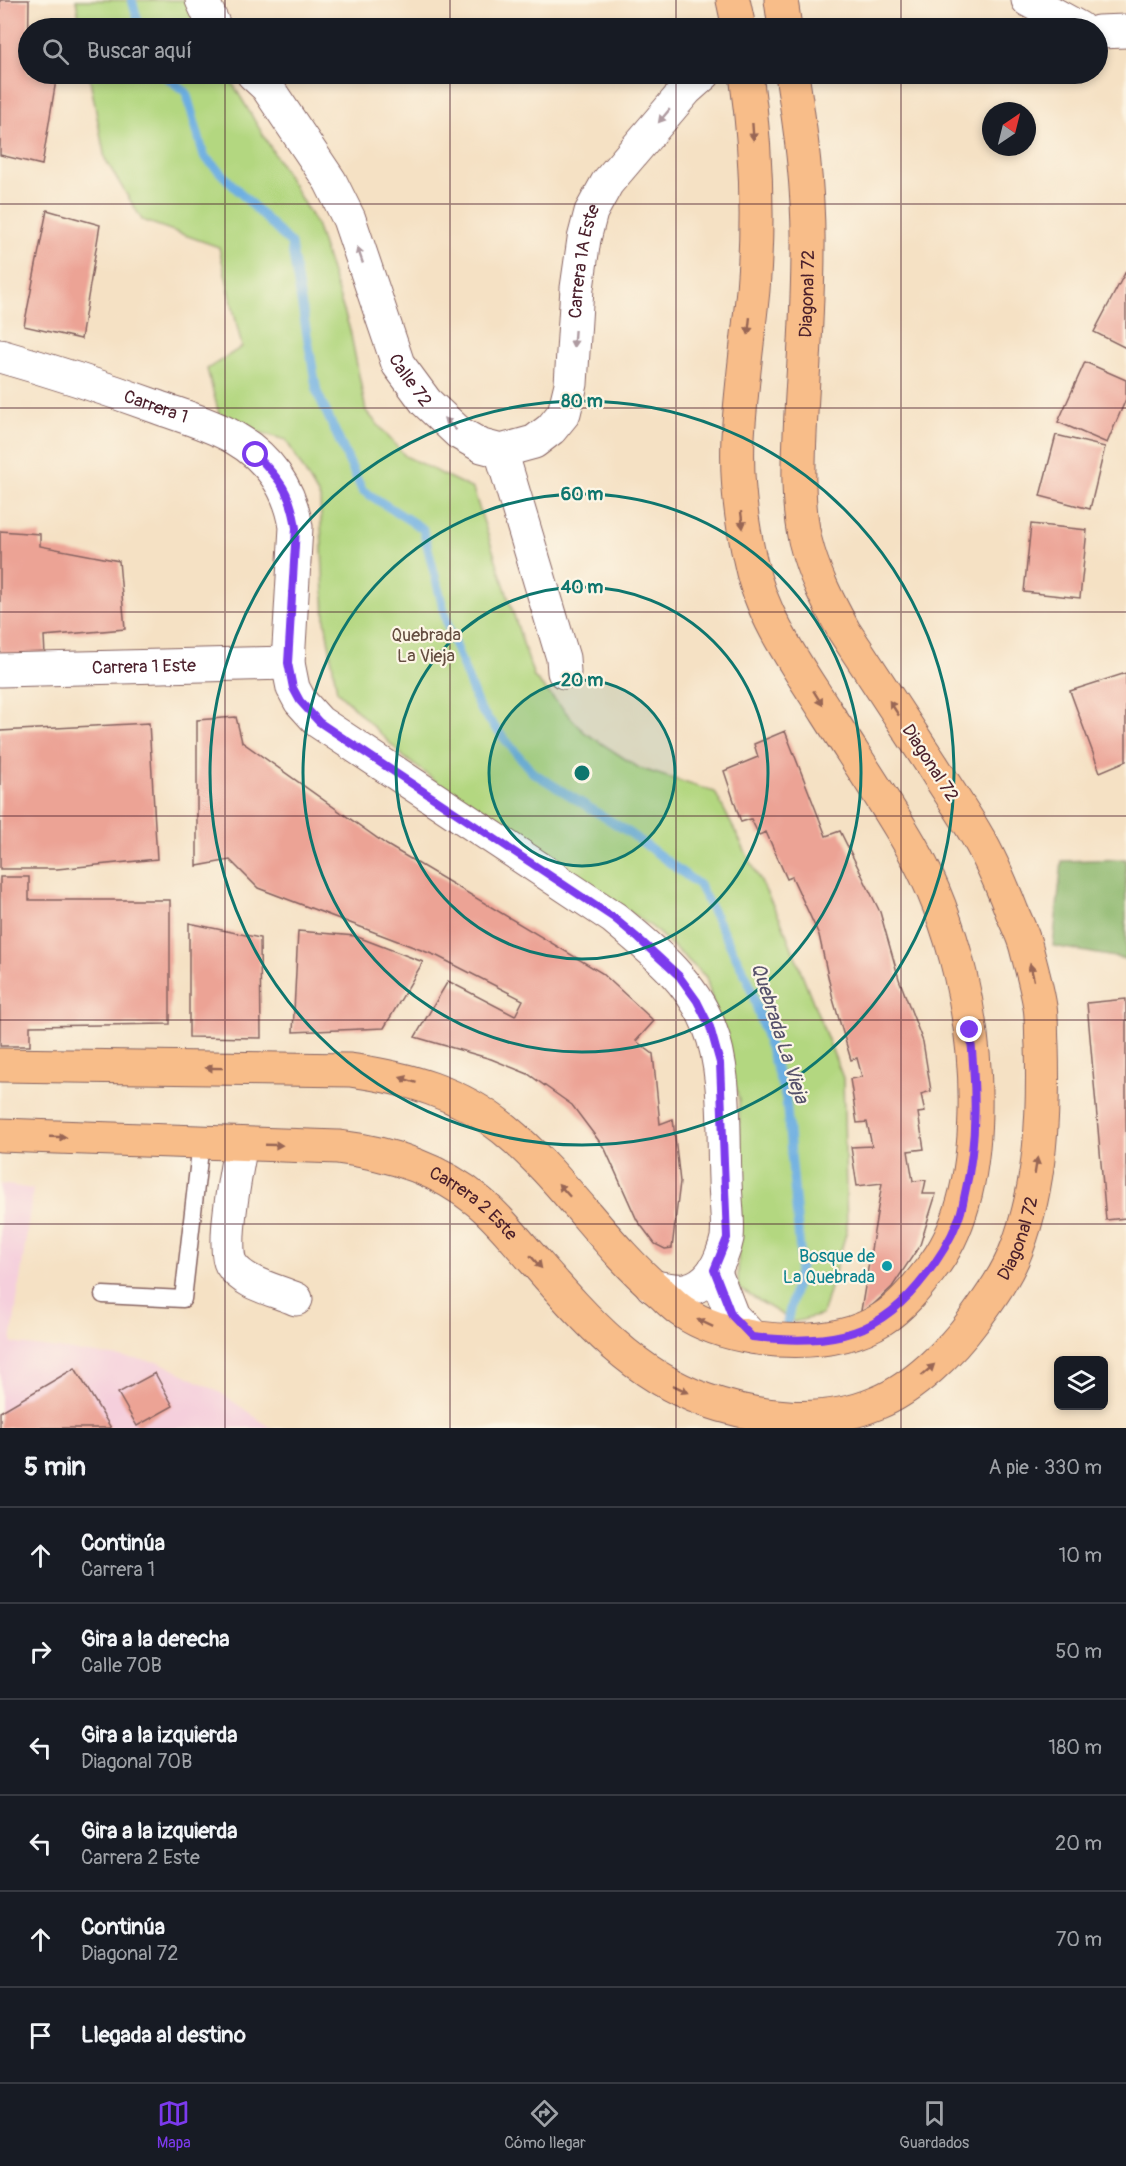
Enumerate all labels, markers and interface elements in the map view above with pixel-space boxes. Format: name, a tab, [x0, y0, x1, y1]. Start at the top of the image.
search box	[18, 18, 1108, 84]
icon: search	[39, 35, 72, 68]
text: Buscar aquí	[87, 37, 192, 65]
north arrow	[982, 102, 1036, 156]
one-way arrow	[658, 108, 671, 123]
one-way arrow	[748, 122, 758, 141]
street label: Carrera 1A Este	[564, 199, 605, 319]
one-way arrow	[355, 246, 365, 264]
street label: Diagonal 72	[794, 250, 820, 338]
one-way arrow	[744, 317, 754, 336]
one-way arrow	[569, 330, 578, 349]
street label: Calle 72	[384, 351, 437, 411]
street label: Carrera 1	[121, 385, 191, 428]
text: 80 m	[561, 390, 603, 413]
one-way arrow	[443, 418, 457, 432]
route start	[242, 441, 268, 467]
text: 60 m	[561, 483, 603, 506]
one-way arrow	[737, 511, 747, 530]
text: 40 m	[561, 576, 603, 599]
park label: Quebrada La Vieja	[391, 624, 461, 668]
street label: Carrera 1 Este	[92, 654, 196, 679]
text: 20 m	[561, 669, 603, 692]
one-way arrow	[812, 690, 823, 706]
one-way arrow	[889, 700, 900, 716]
street label: Diagonal 72	[896, 720, 964, 806]
centre of rings	[572, 763, 592, 783]
water label: Quebrada La Vieja	[746, 960, 815, 1108]
one-way arrow	[1026, 963, 1036, 982]
route end	[956, 1016, 982, 1042]
one-way arrow	[204, 1063, 223, 1073]
one-way arrow	[399, 1075, 417, 1085]
one-way arrow	[49, 1133, 68, 1142]
one-way arrow	[265, 1140, 284, 1149]
one-way arrow	[1032, 1156, 1041, 1175]
street label: Carrera 2 Este	[426, 1161, 523, 1245]
one-way arrow	[557, 1183, 571, 1198]
street label: Diagonal 72	[992, 1194, 1043, 1285]
place label: Bosque de La Quebrada	[783, 1245, 875, 1289]
one-way arrow	[529, 1254, 542, 1270]
marker: Bosque de La Quebrada	[880, 1259, 894, 1273]
one-way arrow	[697, 1319, 714, 1328]
map controls	[1054, 1356, 1108, 1410]
button: layers	[1054, 1356, 1108, 1410]
one-way arrow	[920, 1363, 935, 1377]
one-way arrow	[673, 1385, 690, 1394]
text: 5 min	[24, 1451, 86, 1483]
text: A pie · 330 m	[989, 1455, 1102, 1480]
text: Continúa	[81, 1529, 165, 1557]
icon: ahead	[24, 1539, 57, 1572]
text: 10 m	[1058, 1543, 1102, 1568]
text: Carrera 1	[81, 1557, 155, 1582]
text: Gira a la derecha	[81, 1625, 229, 1653]
icon: right	[24, 1635, 57, 1668]
text: 50 m	[1055, 1639, 1102, 1664]
text: Calle 70B	[81, 1653, 162, 1678]
text: Gira a la izquierda	[81, 1721, 238, 1749]
icon: left	[24, 1731, 57, 1764]
text: 180 m	[1048, 1735, 1102, 1760]
text: Diagonal 70B	[81, 1749, 192, 1774]
text: Gira a la izquierda	[81, 1817, 238, 1845]
icon: left	[24, 1827, 57, 1860]
text: 20 m	[1055, 1831, 1102, 1856]
text: Carrera 2 Este	[81, 1845, 200, 1870]
text: Continúa	[81, 1913, 165, 1941]
icon: ahead	[24, 1923, 57, 1956]
text: 70 m	[1056, 1927, 1102, 1952]
text: Diagonal 72	[81, 1941, 178, 1966]
icon: arrive	[24, 2019, 57, 2052]
text: Llegada al destino	[81, 2021, 246, 2049]
tab: Mapa	[157, 2097, 191, 2153]
tab: Cómo llegar	[504, 2097, 586, 2153]
tab: Guardados	[899, 2097, 969, 2153]

